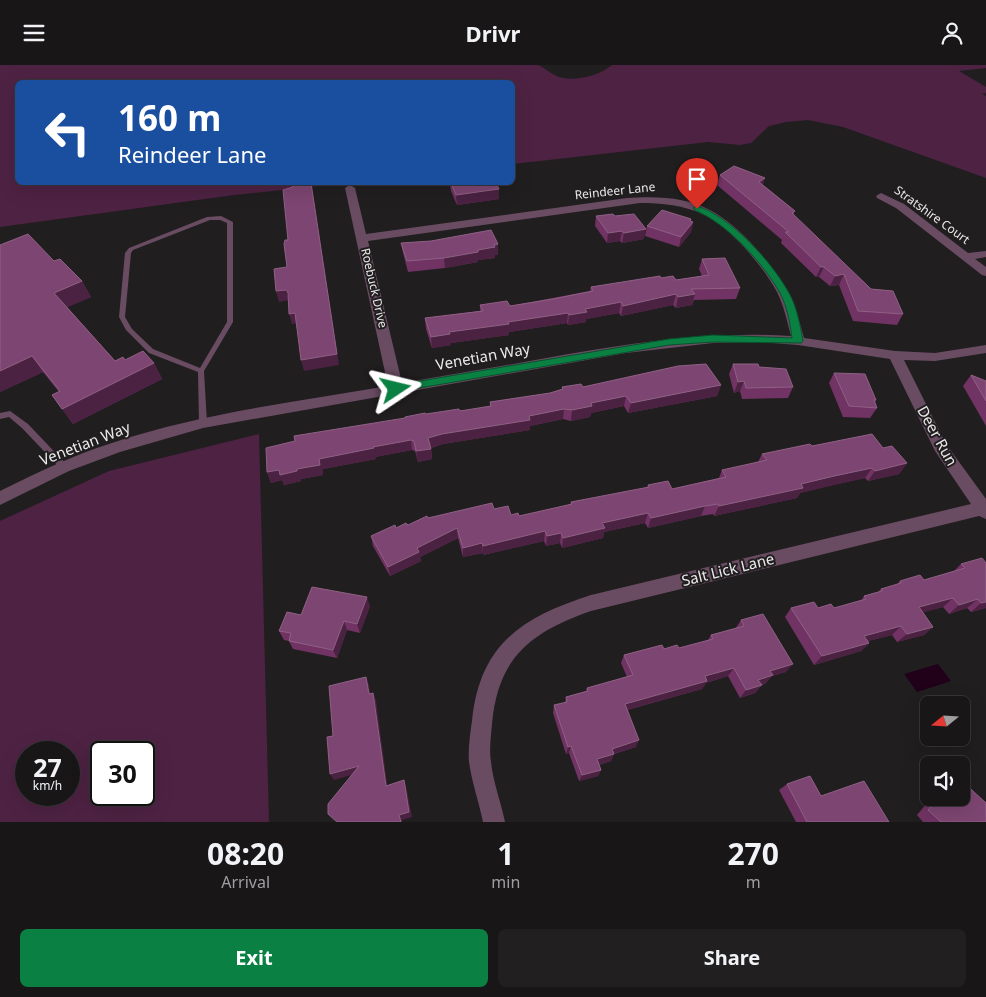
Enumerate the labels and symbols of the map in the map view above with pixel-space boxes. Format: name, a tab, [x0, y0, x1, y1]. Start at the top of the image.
pin	[676, 158, 718, 209]
street label: Reindeer Lane	[574, 178, 656, 203]
street label: Stratshire Court	[891, 182, 974, 248]
street label: Roebuck Drive	[357, 246, 392, 330]
street label: Venetian Way	[434, 338, 532, 374]
position arrow	[369, 362, 421, 414]
street label: Deer Run	[913, 402, 963, 469]
street label: Venetian Way	[36, 416, 133, 470]
street label: Salt Lick Lane	[679, 548, 776, 590]
north arrow	[920, 696, 970, 746]
speed limit sign: 30	[90, 741, 155, 806]

